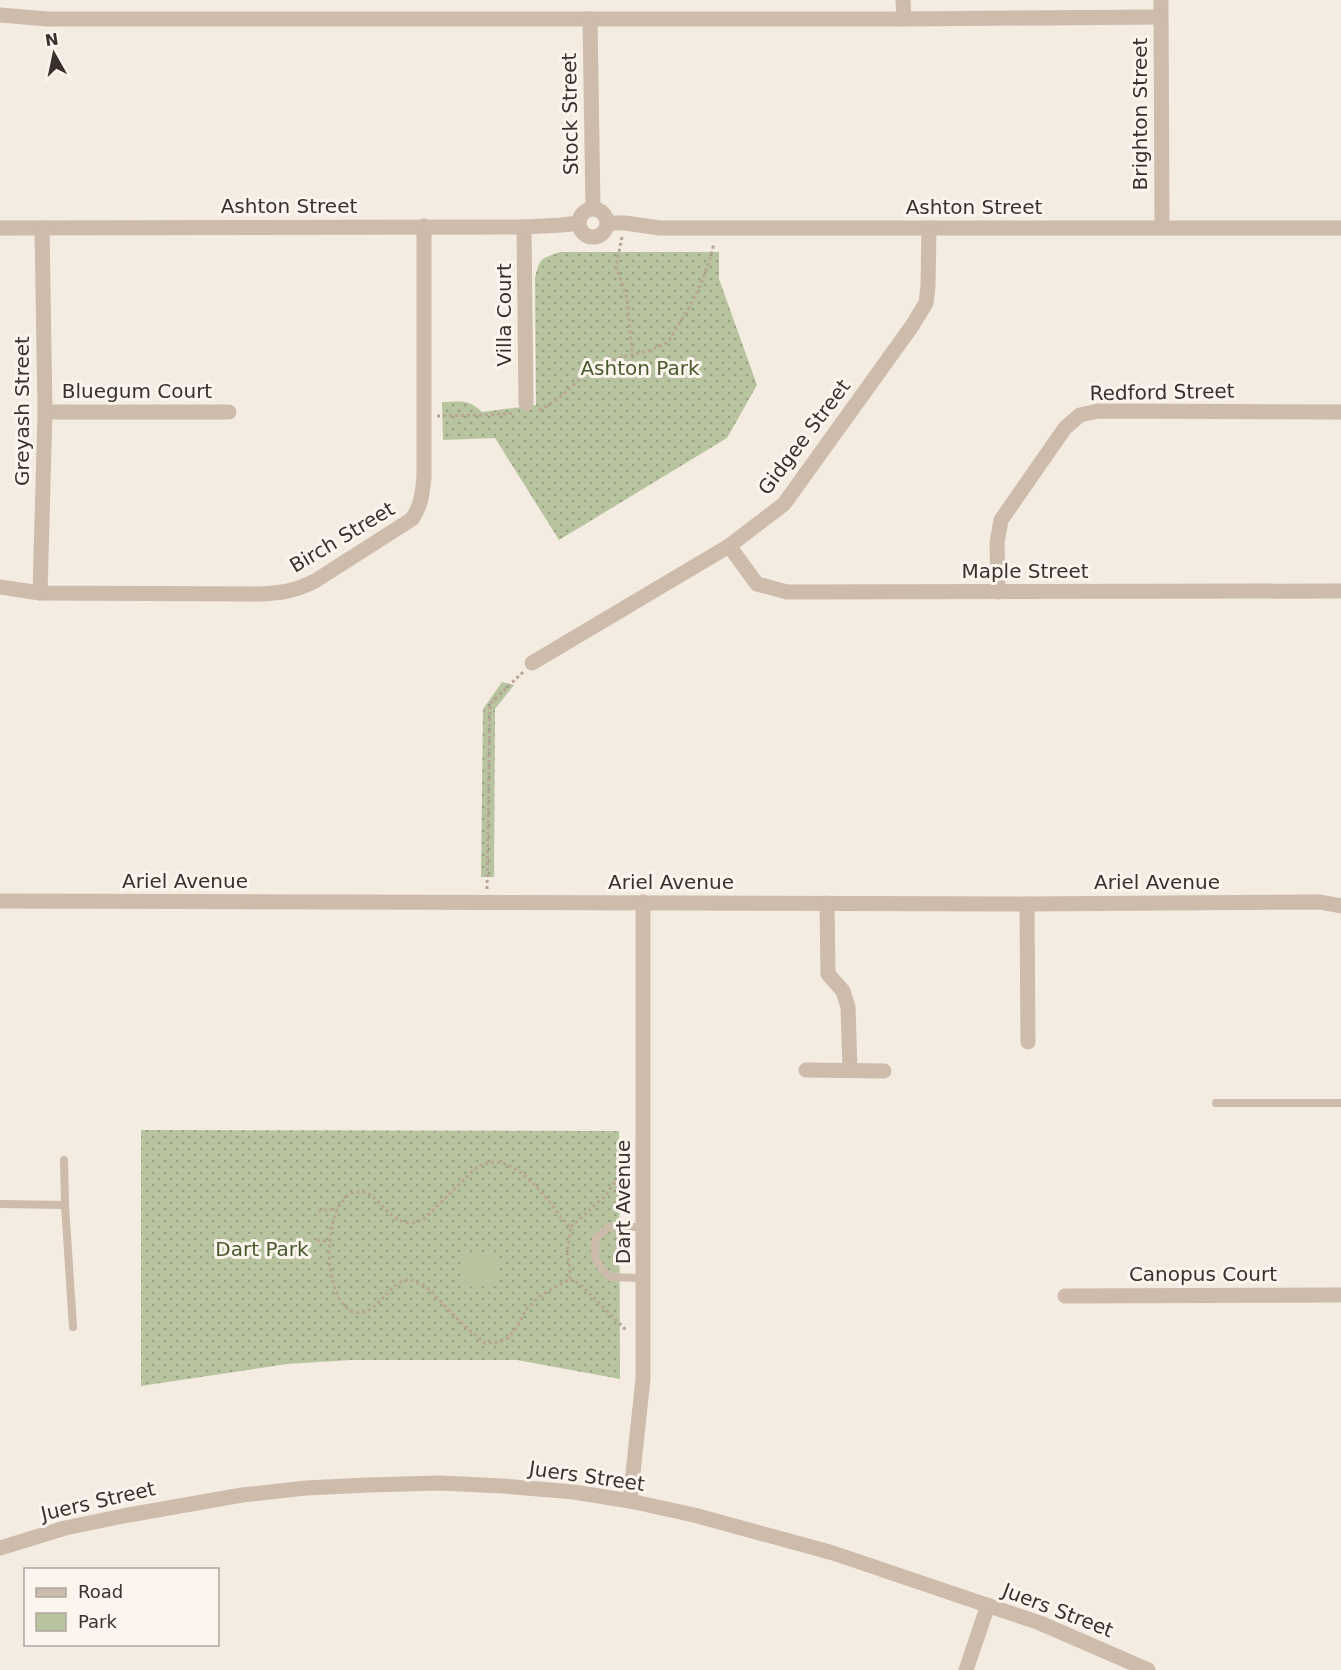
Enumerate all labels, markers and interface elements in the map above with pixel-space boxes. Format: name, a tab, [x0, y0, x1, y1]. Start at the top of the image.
north arrow	[24, 24, 84, 84]
text: N	[44, 29, 60, 50]
street label: Brighton Street	[1128, 37, 1152, 190]
street label: Stock Street	[557, 52, 583, 175]
street label: Ashton Street	[221, 194, 357, 218]
street label: Ashton Street	[906, 195, 1042, 219]
street label: Villa Court	[492, 263, 516, 367]
street label: Greyash Street	[10, 336, 34, 486]
park label: Ashton Park	[580, 356, 700, 380]
street label: Gidgee Street	[753, 374, 855, 499]
street label: Bluegum Court	[62, 379, 212, 403]
street label: Redford Street	[1089, 379, 1235, 405]
street label: Birch Street	[285, 496, 399, 578]
street label: Maple Street	[961, 559, 1089, 583]
street label: Ariel Avenue	[122, 869, 248, 893]
street label: Ariel Avenue	[608, 870, 734, 894]
street label: Ariel Avenue	[1094, 870, 1220, 894]
street label: Dart Avenue	[611, 1140, 635, 1264]
park label: Dart Park	[215, 1237, 309, 1261]
street label: Canopus Court	[1129, 1262, 1277, 1286]
street label: Juers Street	[526, 1456, 647, 1496]
street label: Juers Street	[37, 1476, 158, 1526]
legend	[24, 1568, 219, 1646]
street label: Juers Street	[997, 1577, 1117, 1642]
text: Road	[78, 1581, 123, 1602]
text: Park	[78, 1611, 117, 1632]

